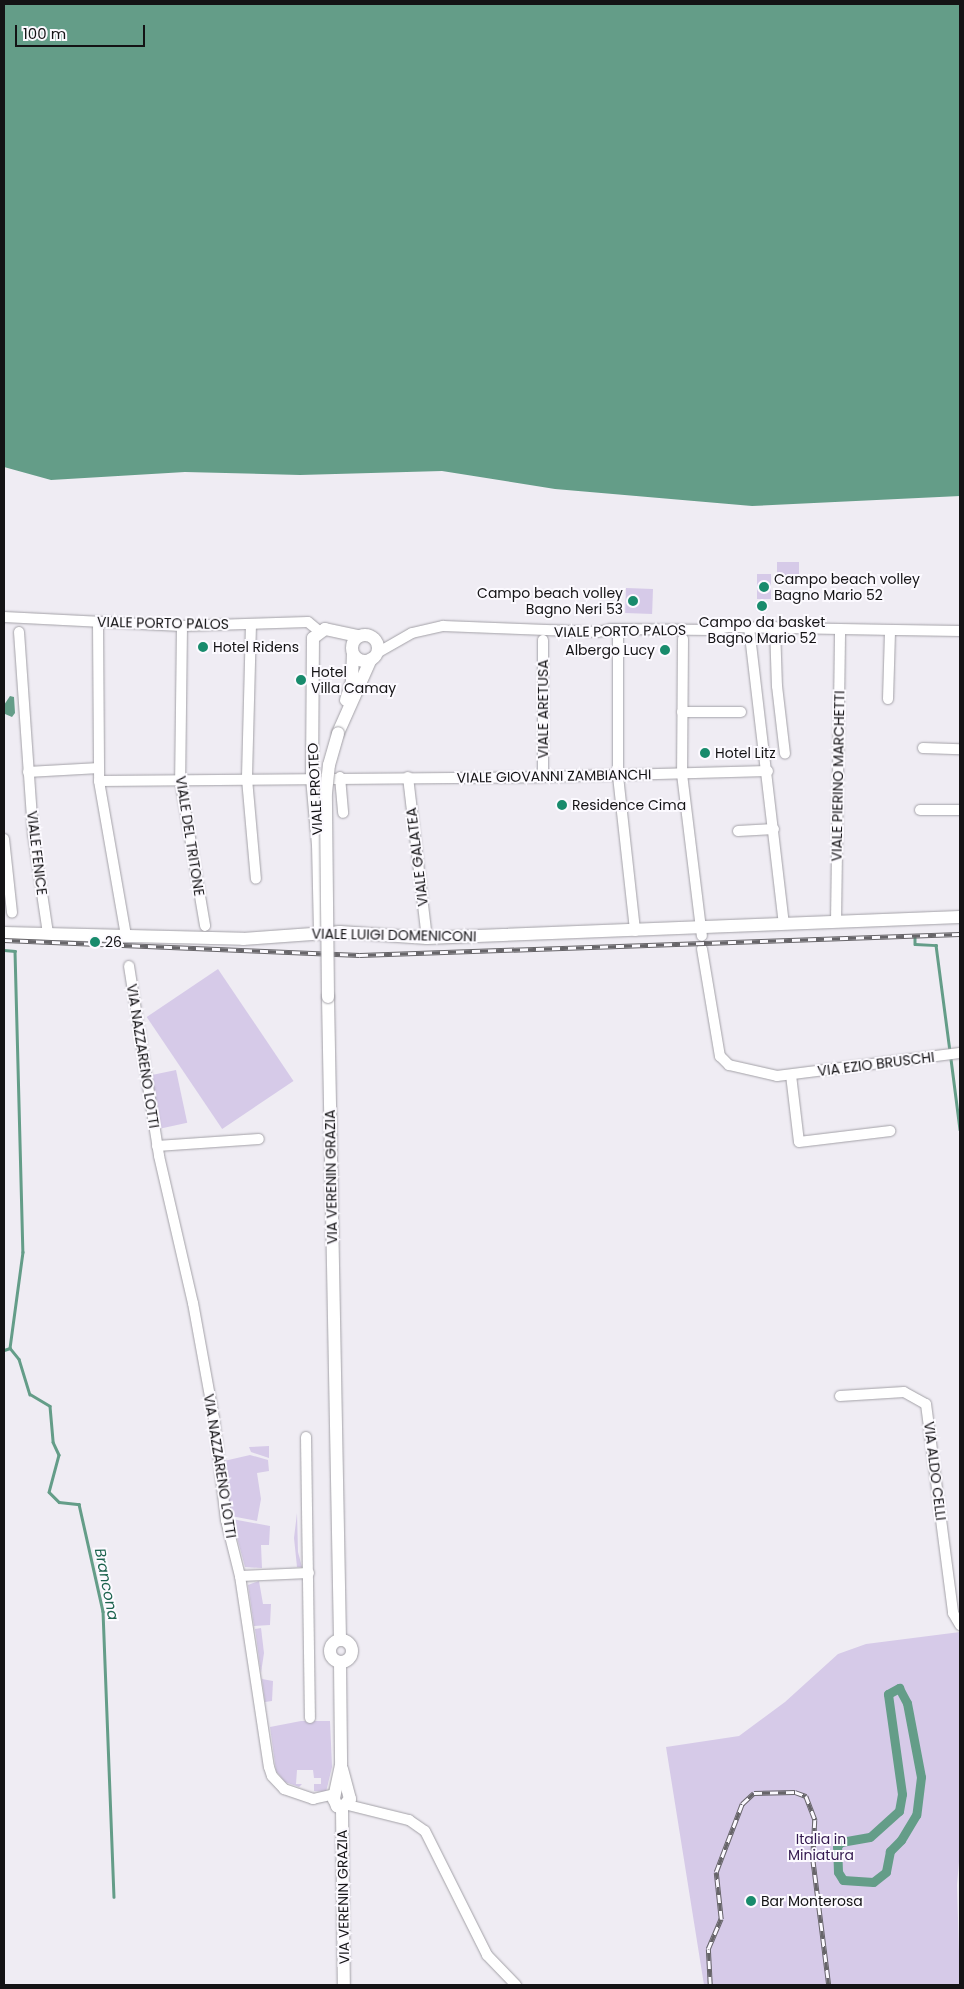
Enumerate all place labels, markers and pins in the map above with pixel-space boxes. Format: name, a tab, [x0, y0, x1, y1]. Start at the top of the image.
place label: Campo beach volley Bagno Mario 52	[774, 571, 920, 604]
marker: Campo beach volley Bagno Mario 52	[758, 581, 770, 593]
place label: Campo beach volley Bagno Neri 53	[477, 585, 623, 618]
marker: Campo beach volley Bagno Neri 53	[627, 595, 639, 607]
marker: Campo da basket Bagno Mario 52	[756, 600, 768, 612]
place label: Campo da basket Bagno Mario 52	[699, 614, 825, 646]
place label: Hotel Ridens	[213, 639, 299, 655]
marker: Hotel Ridens	[197, 641, 209, 653]
place label: Albergo Lucy	[565, 642, 655, 658]
marker: Albergo Lucy	[659, 644, 671, 656]
place label: Hotel Villa Camay	[311, 664, 396, 696]
marker: Hotel Villa Camay	[295, 674, 307, 686]
place label: Hotel Litz	[715, 745, 776, 761]
marker: Hotel Litz	[699, 747, 711, 759]
place label: Residence Cima	[572, 797, 686, 813]
marker: Residence Cima	[556, 799, 568, 811]
place label: 26	[105, 934, 122, 950]
marker: 26	[89, 936, 101, 948]
place label: Bar Monterosa	[761, 1893, 863, 1909]
marker: Bar Monterosa	[745, 1895, 757, 1907]

